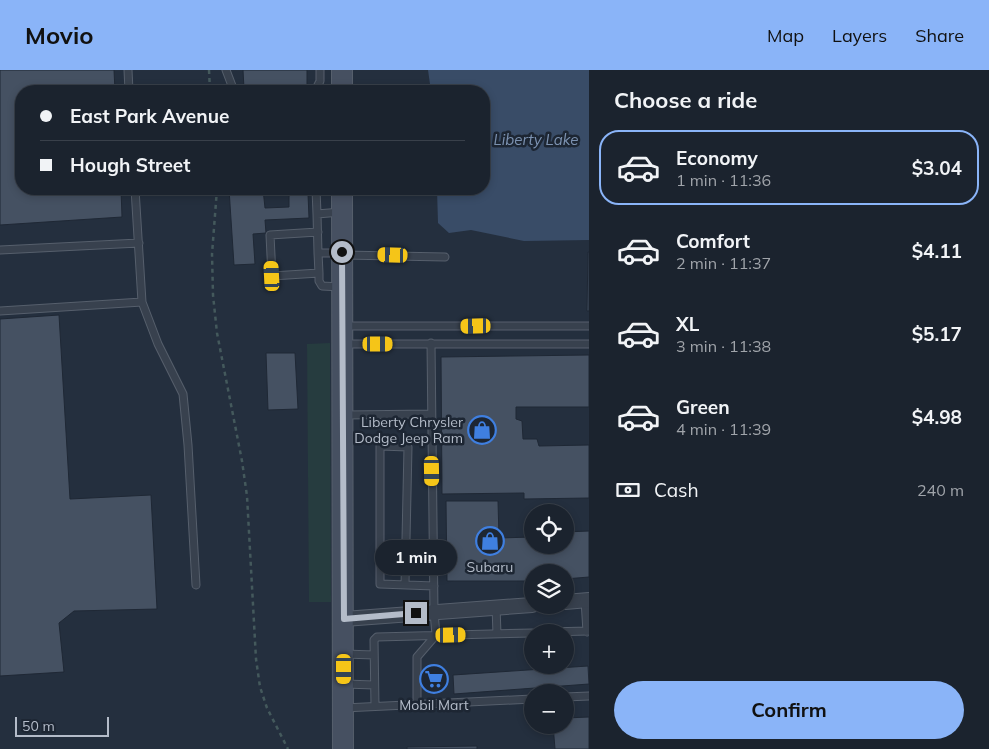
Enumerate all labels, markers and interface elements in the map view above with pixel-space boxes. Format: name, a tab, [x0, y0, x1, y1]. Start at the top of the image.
text: Movio	[25, 20, 93, 50]
text: Map	[767, 24, 804, 47]
text: Layers	[832, 24, 887, 47]
text: Share	[915, 24, 964, 47]
text: Choose a ride	[614, 86, 757, 114]
text: East Park Avenue	[70, 104, 229, 128]
water label: Liberty Lake	[494, 130, 578, 149]
icon: car	[616, 145, 661, 190]
text: Economy	[676, 146, 758, 170]
text: Hough Street	[70, 153, 190, 177]
text: $3.04	[912, 156, 962, 180]
text: 1 min · 11:36	[676, 170, 771, 190]
icon: car	[616, 228, 661, 273]
text: Comfort	[676, 229, 750, 253]
text: $4.11	[912, 239, 962, 263]
route start	[331, 241, 353, 263]
car	[377, 247, 408, 263]
text: 2 min · 11:37	[676, 253, 771, 273]
car	[263, 261, 280, 291]
icon: car	[616, 311, 661, 356]
text: XL	[676, 312, 699, 336]
car	[460, 318, 491, 334]
text: $5.17	[912, 322, 962, 346]
text: 3 min · 11:38	[676, 336, 771, 356]
car	[363, 337, 393, 352]
icon: car	[616, 394, 661, 439]
text: Green	[676, 395, 730, 419]
text: $4.98	[912, 405, 962, 429]
place label: Liberty Chrysler Dodge Jeep Ram	[354, 413, 464, 447]
shop icon: Liberty Chrysler Dodge Jeep Ram	[467, 415, 497, 445]
text: 4 min · 11:39	[676, 419, 771, 439]
car	[424, 456, 439, 486]
icon: cash	[614, 476, 642, 504]
text: Cash	[654, 478, 699, 502]
text: 240 m	[917, 480, 964, 500]
map controls	[524, 504, 574, 734]
button: locate	[524, 504, 574, 554]
shop icon: Subaru	[475, 526, 505, 556]
callout: 1 min	[375, 540, 457, 576]
text: 1 min	[395, 547, 437, 567]
place label: Subaru	[467, 558, 513, 576]
button: layers	[524, 564, 574, 614]
route end	[405, 602, 427, 624]
button: +	[524, 624, 574, 674]
car	[435, 627, 466, 643]
car	[336, 654, 351, 684]
supermarket icon: Mobil Mart	[419, 664, 449, 694]
button: Confirm	[614, 681, 964, 739]
button: −	[524, 684, 574, 734]
place label: Mobil Mart	[399, 696, 469, 714]
scale bar	[15, 714, 109, 737]
text: 50 m	[22, 717, 55, 735]

